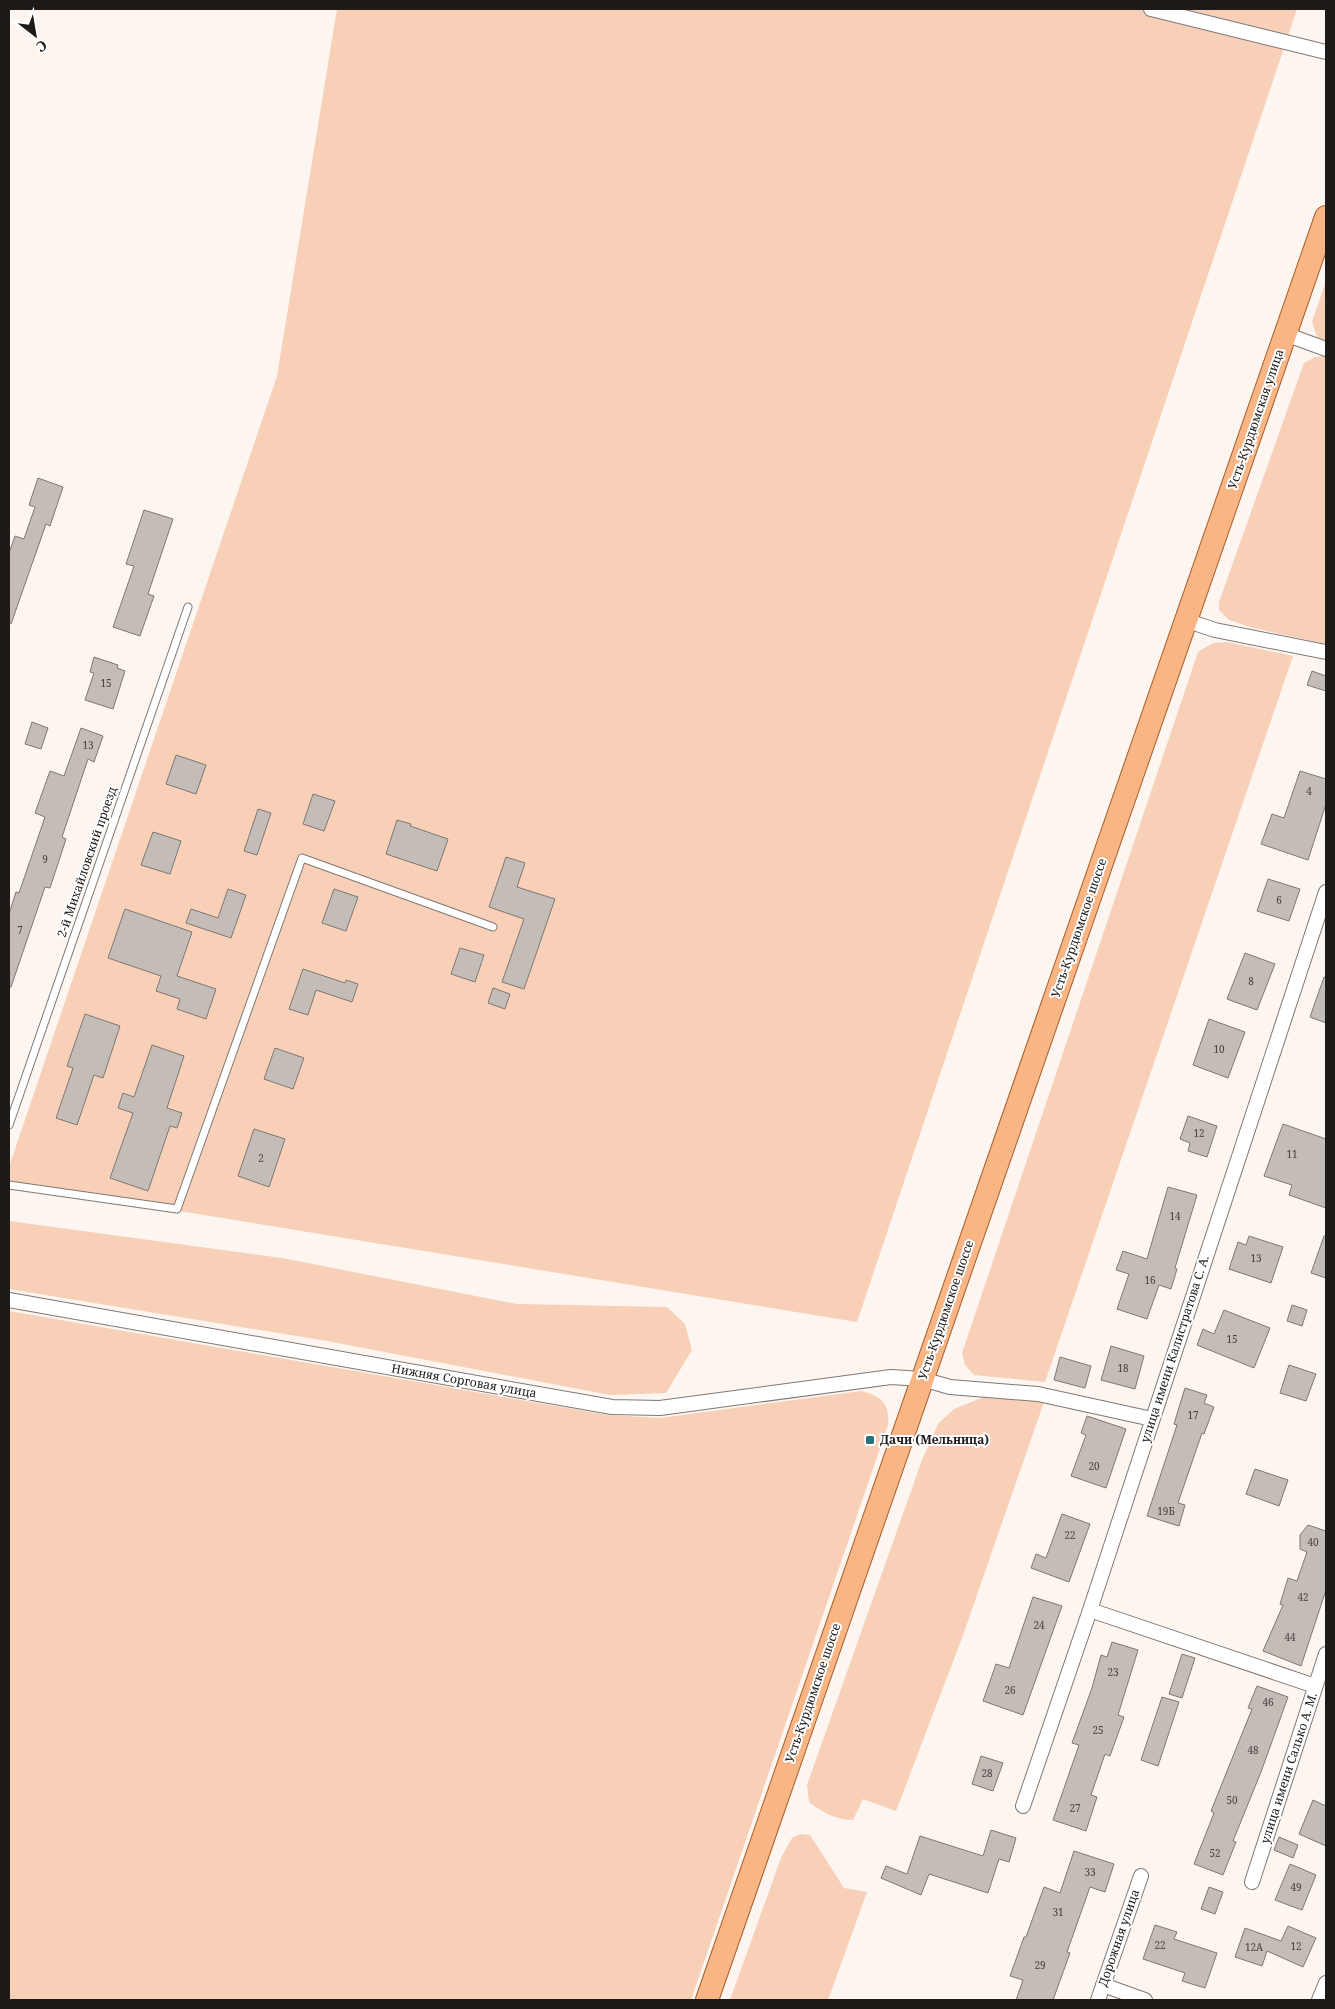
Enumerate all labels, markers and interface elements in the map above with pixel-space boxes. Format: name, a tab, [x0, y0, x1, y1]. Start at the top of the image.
north arrow	[10, 10, 60, 60]
text: С	[33, 36, 51, 57]
street label: Усть-Курдюмская улица	[1224, 346, 1288, 491]
house number: 15	[100, 676, 112, 690]
house number: 13	[82, 738, 94, 752]
street label: 2-й Михайловский проезд	[53, 784, 120, 939]
house number: 4	[1306, 784, 1312, 798]
house number: 9	[42, 852, 48, 866]
street label: Усть-Курдюмское шоссе	[1047, 856, 1110, 1000]
house number: 6	[1276, 893, 1282, 907]
house number: 7	[17, 923, 23, 937]
house number: 8	[1248, 974, 1254, 988]
house number: 10	[1213, 1042, 1225, 1056]
house number: 12	[1193, 1126, 1205, 1140]
house number: 11	[1286, 1147, 1298, 1161]
house number: 2	[258, 1151, 264, 1165]
house number: 14	[1169, 1209, 1181, 1223]
street label: Усть-Курдюмское шоссе	[914, 1238, 977, 1382]
house number: 13	[1250, 1251, 1262, 1265]
street label: улица имени Калистратова С. А.	[1136, 1253, 1213, 1445]
house number: 16	[1144, 1273, 1156, 1287]
house number: 15	[1226, 1332, 1238, 1346]
street label: Нижняя Сорговая улица	[390, 1359, 538, 1402]
house number: 18	[1117, 1361, 1129, 1375]
house number: 17	[1187, 1408, 1199, 1422]
place label: Дачи (Мельница)	[880, 1431, 989, 1448]
marker: Дачи (Мельница)	[864, 1434, 876, 1446]
house number: 20	[1088, 1459, 1100, 1473]
house number: 19Б	[1157, 1504, 1175, 1518]
house number: 22	[1064, 1528, 1076, 1542]
house number: 40	[1307, 1535, 1319, 1549]
house number: 42	[1297, 1590, 1309, 1604]
house number: 24	[1033, 1618, 1045, 1632]
street label: Усть-Курдюмское шоссе	[781, 1621, 844, 1765]
house number: 44	[1284, 1630, 1296, 1644]
house number: 23	[1107, 1665, 1119, 1679]
house number: 26	[1004, 1683, 1016, 1697]
street label: улица имени Салько А. М.	[1256, 1690, 1321, 1846]
house number: 46	[1262, 1695, 1274, 1709]
house number: 25	[1092, 1723, 1104, 1737]
house number: 48	[1247, 1743, 1259, 1757]
house number: 28	[981, 1766, 993, 1780]
house number: 50	[1226, 1793, 1238, 1807]
house number: 27	[1069, 1801, 1081, 1815]
house number: 52	[1209, 1846, 1221, 1860]
house number: 33	[1084, 1865, 1096, 1879]
house number: 49	[1290, 1880, 1302, 1894]
street label: Дорожная улица	[1094, 1887, 1143, 1989]
house number: 31	[1052, 1905, 1064, 1919]
house number: 22	[1154, 1938, 1166, 1952]
house number: 12	[1290, 1939, 1302, 1953]
house number: 12А	[1245, 1940, 1264, 1954]
house number: 29	[1034, 1958, 1046, 1972]

